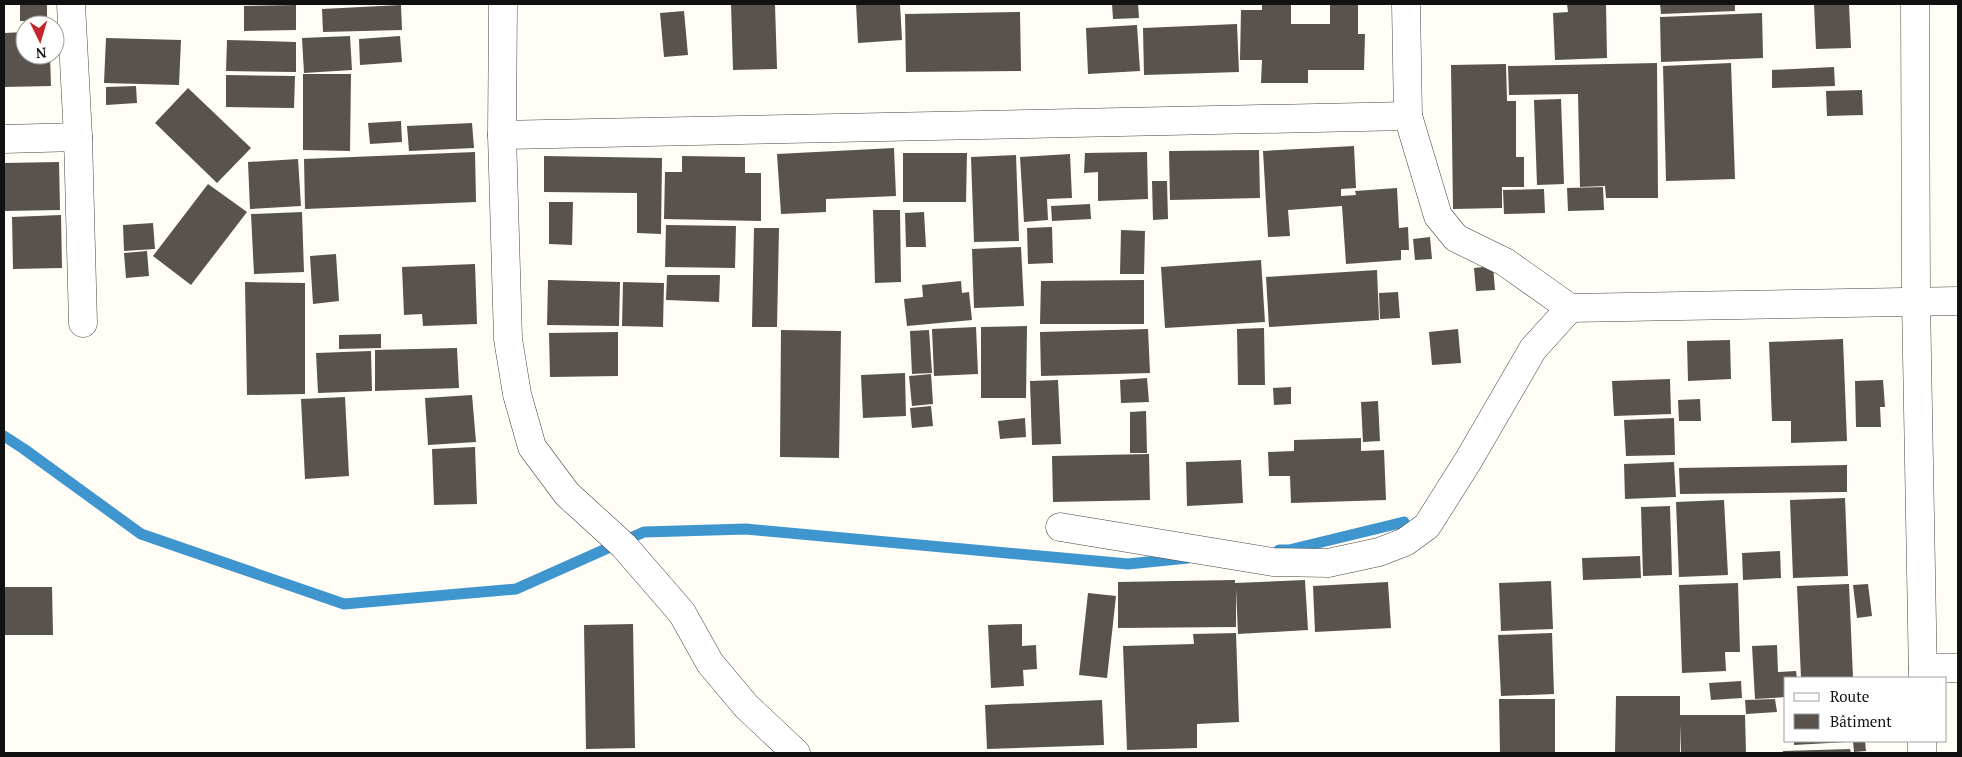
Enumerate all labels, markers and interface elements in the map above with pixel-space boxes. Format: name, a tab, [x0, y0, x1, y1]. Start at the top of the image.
north arrow	[15, 15, 65, 65]
text: N	[35, 44, 47, 63]
legend	[1784, 677, 1947, 742]
text: Route	[1830, 686, 1869, 706]
text: Bâtiment	[1830, 711, 1892, 731]

